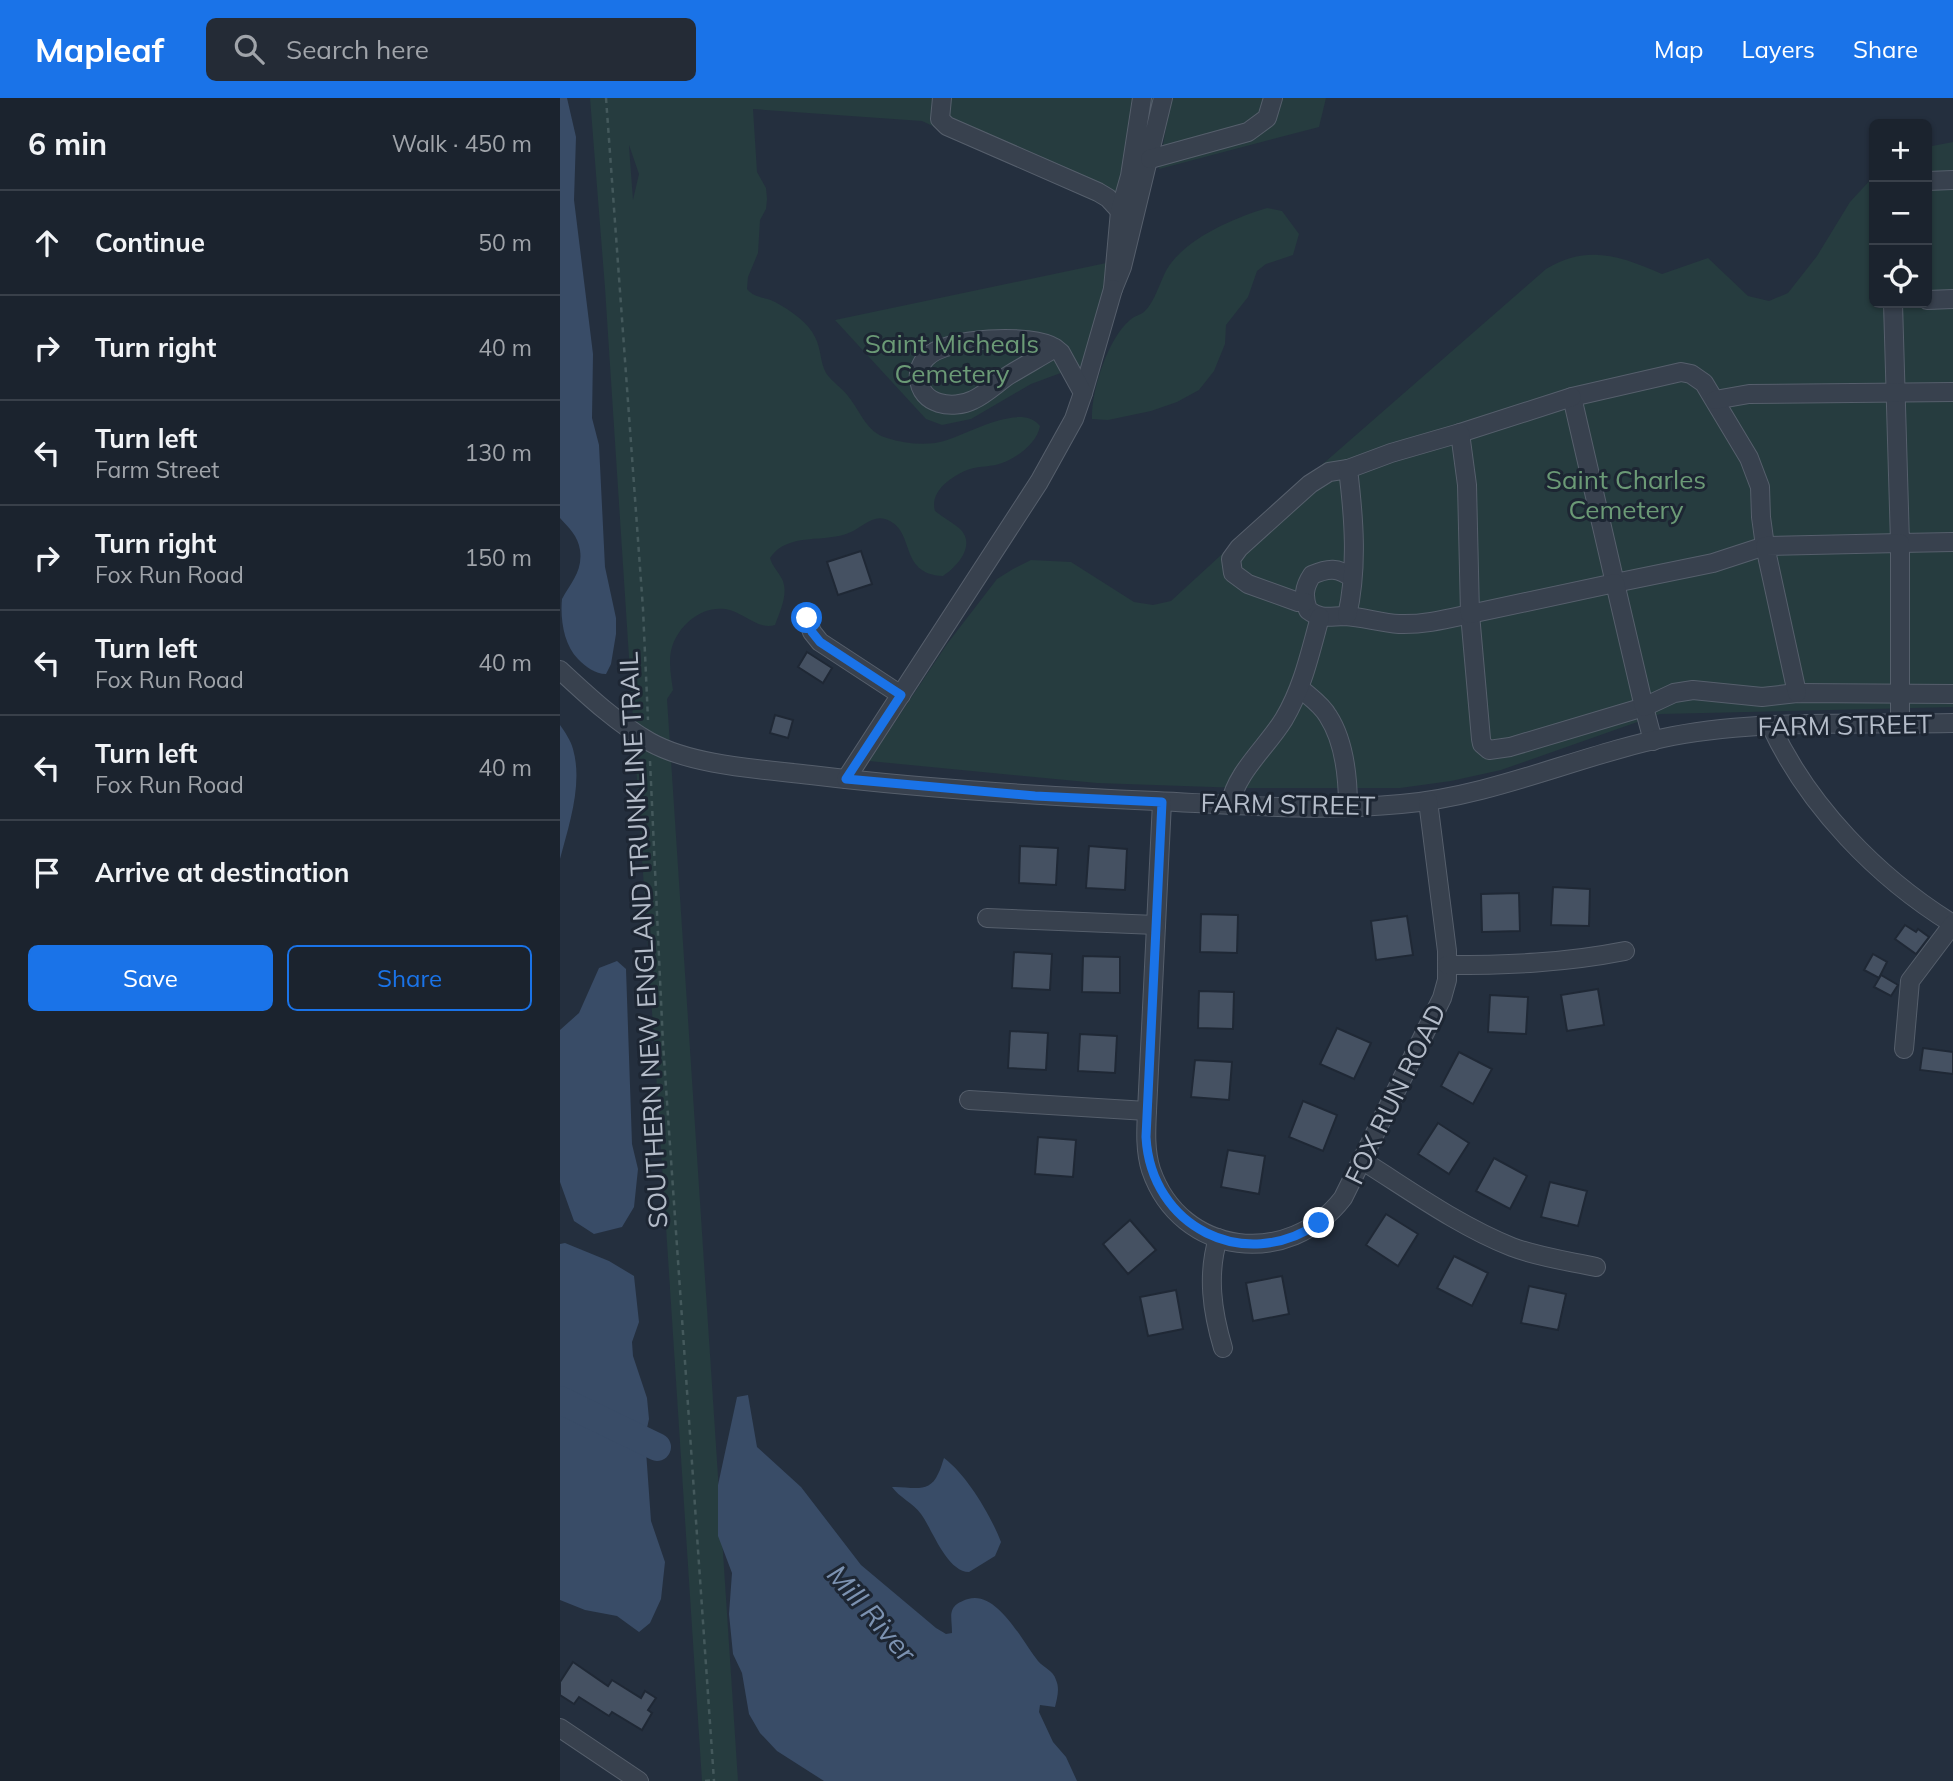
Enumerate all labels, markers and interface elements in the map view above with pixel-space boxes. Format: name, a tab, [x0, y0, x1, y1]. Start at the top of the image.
search box	[206, 18, 696, 81]
text: Mapleaf	[35, 29, 164, 70]
icon: search	[230, 30, 268, 68]
text: Search here	[286, 33, 429, 66]
text: Map	[1654, 34, 1703, 64]
text: Layers	[1741, 34, 1815, 64]
text: Share	[1853, 34, 1918, 64]
map controls	[1869, 119, 1932, 308]
button: +	[1869, 119, 1932, 182]
text: 6 min	[28, 125, 107, 163]
text: Walk · 450 m	[392, 129, 532, 158]
button: −	[1869, 182, 1932, 245]
icon: ahead	[28, 224, 66, 262]
text: Continue	[95, 226, 205, 259]
text: 50 m	[478, 228, 532, 257]
button: locate	[1869, 245, 1932, 308]
park label: Saint Micheals Cemetery	[865, 327, 1039, 390]
icon: right	[28, 329, 66, 367]
text: Turn right	[95, 331, 216, 364]
text: 40 m	[478, 333, 532, 362]
text: Turn left	[95, 422, 197, 455]
icon: left	[28, 434, 66, 472]
text: 130 m	[464, 438, 532, 467]
text: Farm Street	[95, 455, 219, 484]
park label: Saint Charles Cemetery	[1546, 463, 1706, 526]
text: Turn right	[95, 527, 216, 560]
icon: right	[28, 539, 66, 577]
text: 150 m	[464, 543, 532, 572]
text: Fox Run Road	[95, 560, 244, 589]
route start	[791, 602, 822, 633]
text: Turn left	[95, 632, 197, 665]
icon: left	[28, 644, 66, 682]
text: 40 m	[478, 648, 532, 677]
street label: SOUTHERN NEW ENGLAND TRUNKLINE TRAIL	[611, 651, 675, 1229]
text: Fox Run Road	[95, 665, 244, 694]
street label: FARM STREET	[1757, 707, 1933, 743]
text: Turn left	[95, 737, 197, 770]
icon: left	[28, 749, 66, 787]
text: 40 m	[478, 753, 532, 782]
text: Fox Run Road	[95, 770, 244, 799]
street label: FARM STREET	[1200, 786, 1376, 822]
icon: arrive	[28, 854, 66, 892]
text: Arrive at destination	[95, 856, 350, 889]
button: Save	[28, 945, 273, 1011]
button: Share	[287, 945, 532, 1011]
street label: FOX RUN ROAD	[1337, 998, 1453, 1190]
route end	[1303, 1207, 1334, 1238]
water label: Mill River	[820, 1557, 925, 1670]

